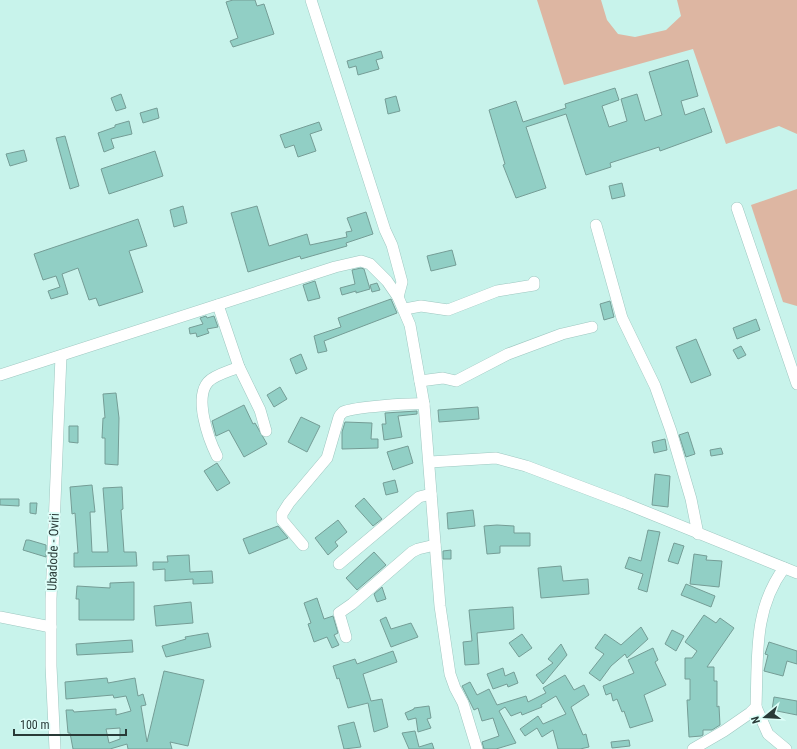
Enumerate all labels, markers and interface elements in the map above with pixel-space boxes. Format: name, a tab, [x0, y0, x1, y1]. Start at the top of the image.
street label: Ubadode - Oviri	[44, 513, 62, 591]
north arrow	[745, 697, 785, 737]
scale bar	[14, 711, 126, 737]
text: N	[749, 714, 763, 725]
text: 100 m	[20, 718, 50, 732]

